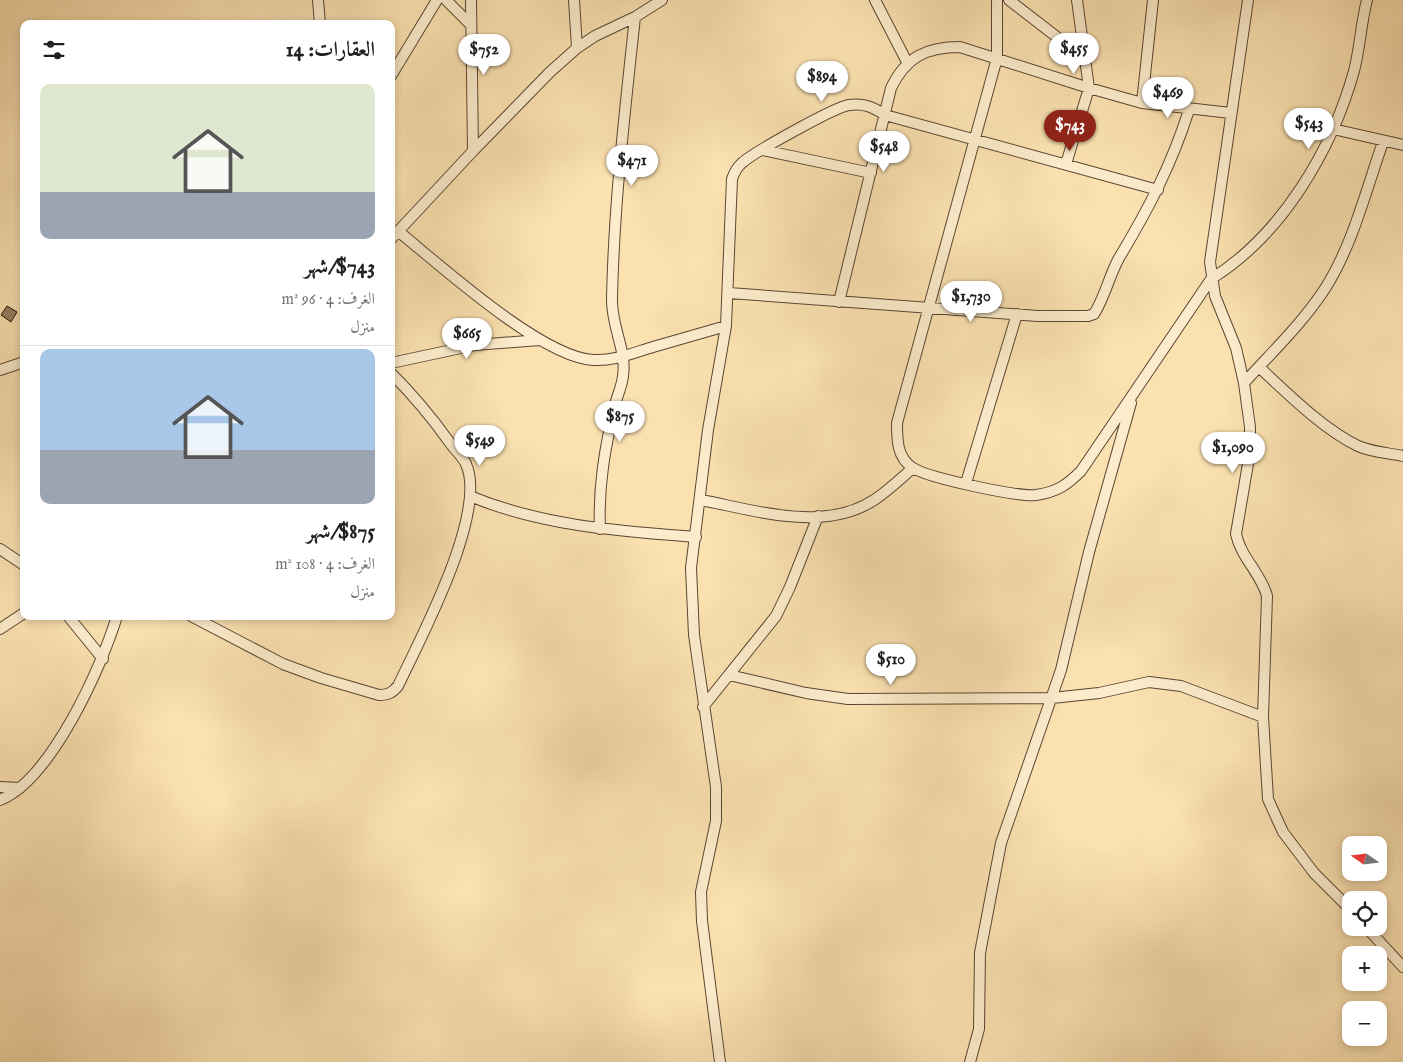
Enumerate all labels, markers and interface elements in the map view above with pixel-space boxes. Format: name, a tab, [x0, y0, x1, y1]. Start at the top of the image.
pin: $455	[1044, 32, 1104, 75]
pin: $752	[454, 34, 514, 76]
icon: filters	[40, 36, 68, 64]
text: العقارات: 14	[286, 37, 375, 64]
text: $455	[1060, 39, 1088, 59]
text: $752	[469, 40, 499, 60]
pin: $894	[792, 61, 852, 103]
text: $894	[807, 67, 837, 87]
pin: $469	[1138, 76, 1198, 119]
text: $469	[1153, 83, 1183, 103]
pin: $543	[1279, 108, 1339, 150]
pin: $743	[1040, 110, 1100, 152]
text: $543	[1295, 114, 1323, 134]
icon: home	[163, 116, 253, 206]
text: $743	[1055, 116, 1085, 136]
pin: $548	[854, 130, 914, 173]
text: $548	[870, 137, 898, 157]
pin: $471	[602, 144, 662, 187]
text: $471	[617, 151, 647, 171]
text: $743/شهر	[304, 254, 375, 281]
pin: $1,730	[930, 280, 1012, 323]
text: $1,730	[951, 287, 991, 307]
text: الغرف: 4 · 96 m²	[282, 290, 375, 310]
text: منزل	[350, 318, 375, 338]
pin: $665	[437, 318, 497, 360]
text: $665	[453, 324, 481, 344]
icon: home	[163, 382, 253, 472]
pin: $875	[590, 400, 650, 443]
text: $875	[606, 407, 634, 427]
pin: $549	[450, 424, 510, 467]
text: $549	[465, 431, 495, 451]
pin: $1,090	[1192, 432, 1274, 474]
text: $1,090	[1212, 438, 1254, 458]
text: $875/شهر	[306, 519, 375, 546]
text: الغرف: 4 · 108 m²	[275, 555, 375, 575]
text: منزل	[350, 583, 375, 603]
pin: $510	[861, 644, 921, 686]
text: $510	[877, 650, 905, 670]
north arrow	[1342, 836, 1388, 881]
map controls	[1342, 836, 1387, 1046]
button: locate	[1342, 891, 1387, 936]
button: +	[1342, 946, 1387, 991]
button: −	[1342, 1001, 1387, 1046]

